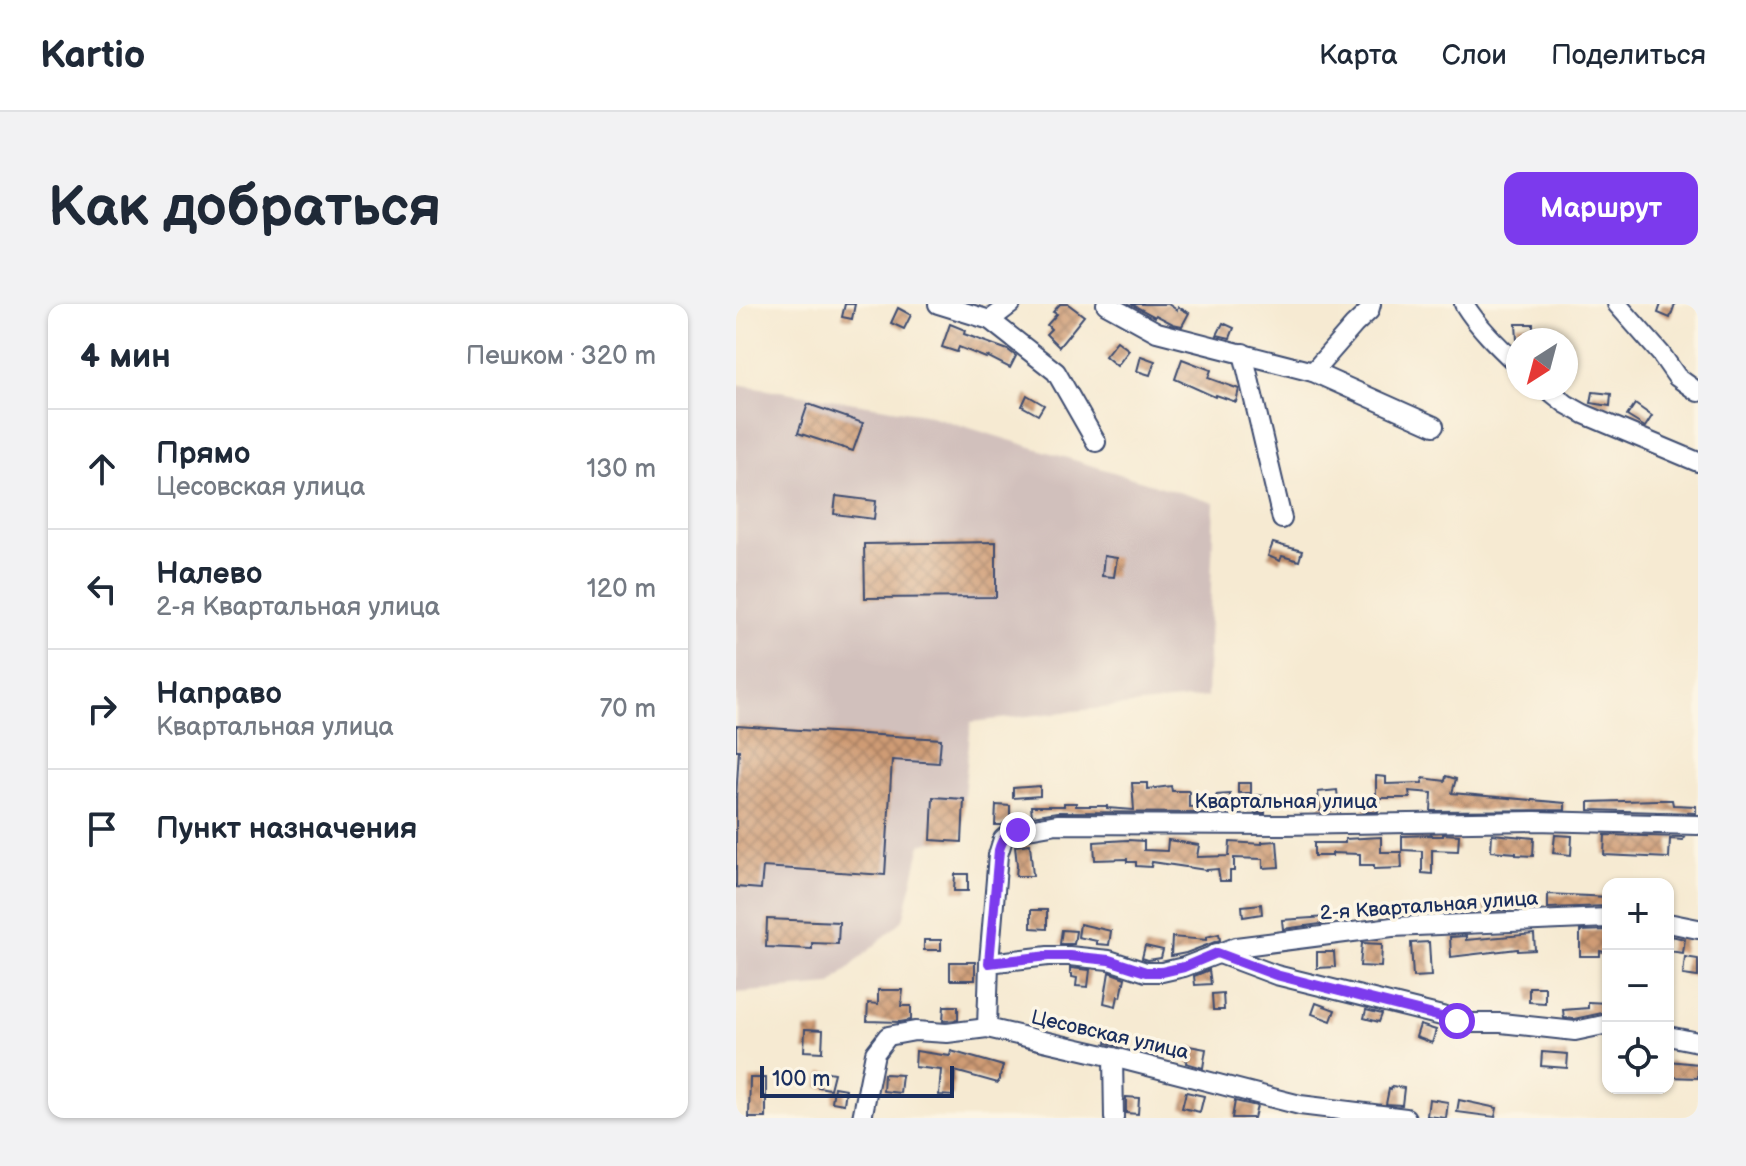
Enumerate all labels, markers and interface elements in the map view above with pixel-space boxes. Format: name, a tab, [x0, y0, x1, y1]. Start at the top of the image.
text: Kartio	[40, 33, 146, 78]
text: Карта	[1319, 39, 1398, 72]
text: Слои	[1442, 39, 1507, 72]
text: Поделиться	[1551, 39, 1706, 72]
button: Маршрут	[1504, 172, 1698, 245]
text: Как добраться	[48, 175, 441, 242]
north arrow	[1506, 328, 1578, 400]
text: 4 мин	[80, 336, 171, 377]
text: Пешком · 320 m	[466, 341, 656, 372]
text: Прямо	[156, 436, 250, 472]
icon: ahead	[80, 447, 124, 491]
text: 130 m	[586, 454, 656, 485]
text: Цесовская улица	[156, 472, 365, 503]
text: Налево	[156, 556, 262, 592]
icon: left	[80, 567, 124, 611]
text: 120 m	[587, 574, 656, 605]
text: 2-я Квартальная улица	[156, 592, 440, 623]
text: Направо	[156, 676, 282, 712]
icon: right	[80, 687, 124, 731]
text: 70 m	[599, 694, 656, 725]
text: Квартальная улица	[156, 712, 394, 743]
street label: Квартальная улица	[1194, 790, 1378, 814]
icon: arrive	[80, 807, 124, 851]
text: Пункт назначения	[156, 811, 417, 847]
route end	[1000, 812, 1036, 848]
map controls	[1602, 878, 1674, 1094]
button: +	[1602, 878, 1674, 950]
street label: 2-я Квартальная улица	[1319, 886, 1539, 926]
button: −	[1602, 950, 1674, 1022]
route start	[1439, 1003, 1475, 1039]
street label: Цесовская улица	[1029, 1005, 1191, 1065]
button: locate	[1602, 1022, 1674, 1094]
scale bar	[760, 1062, 954, 1098]
text: 100 m	[772, 1066, 831, 1093]

